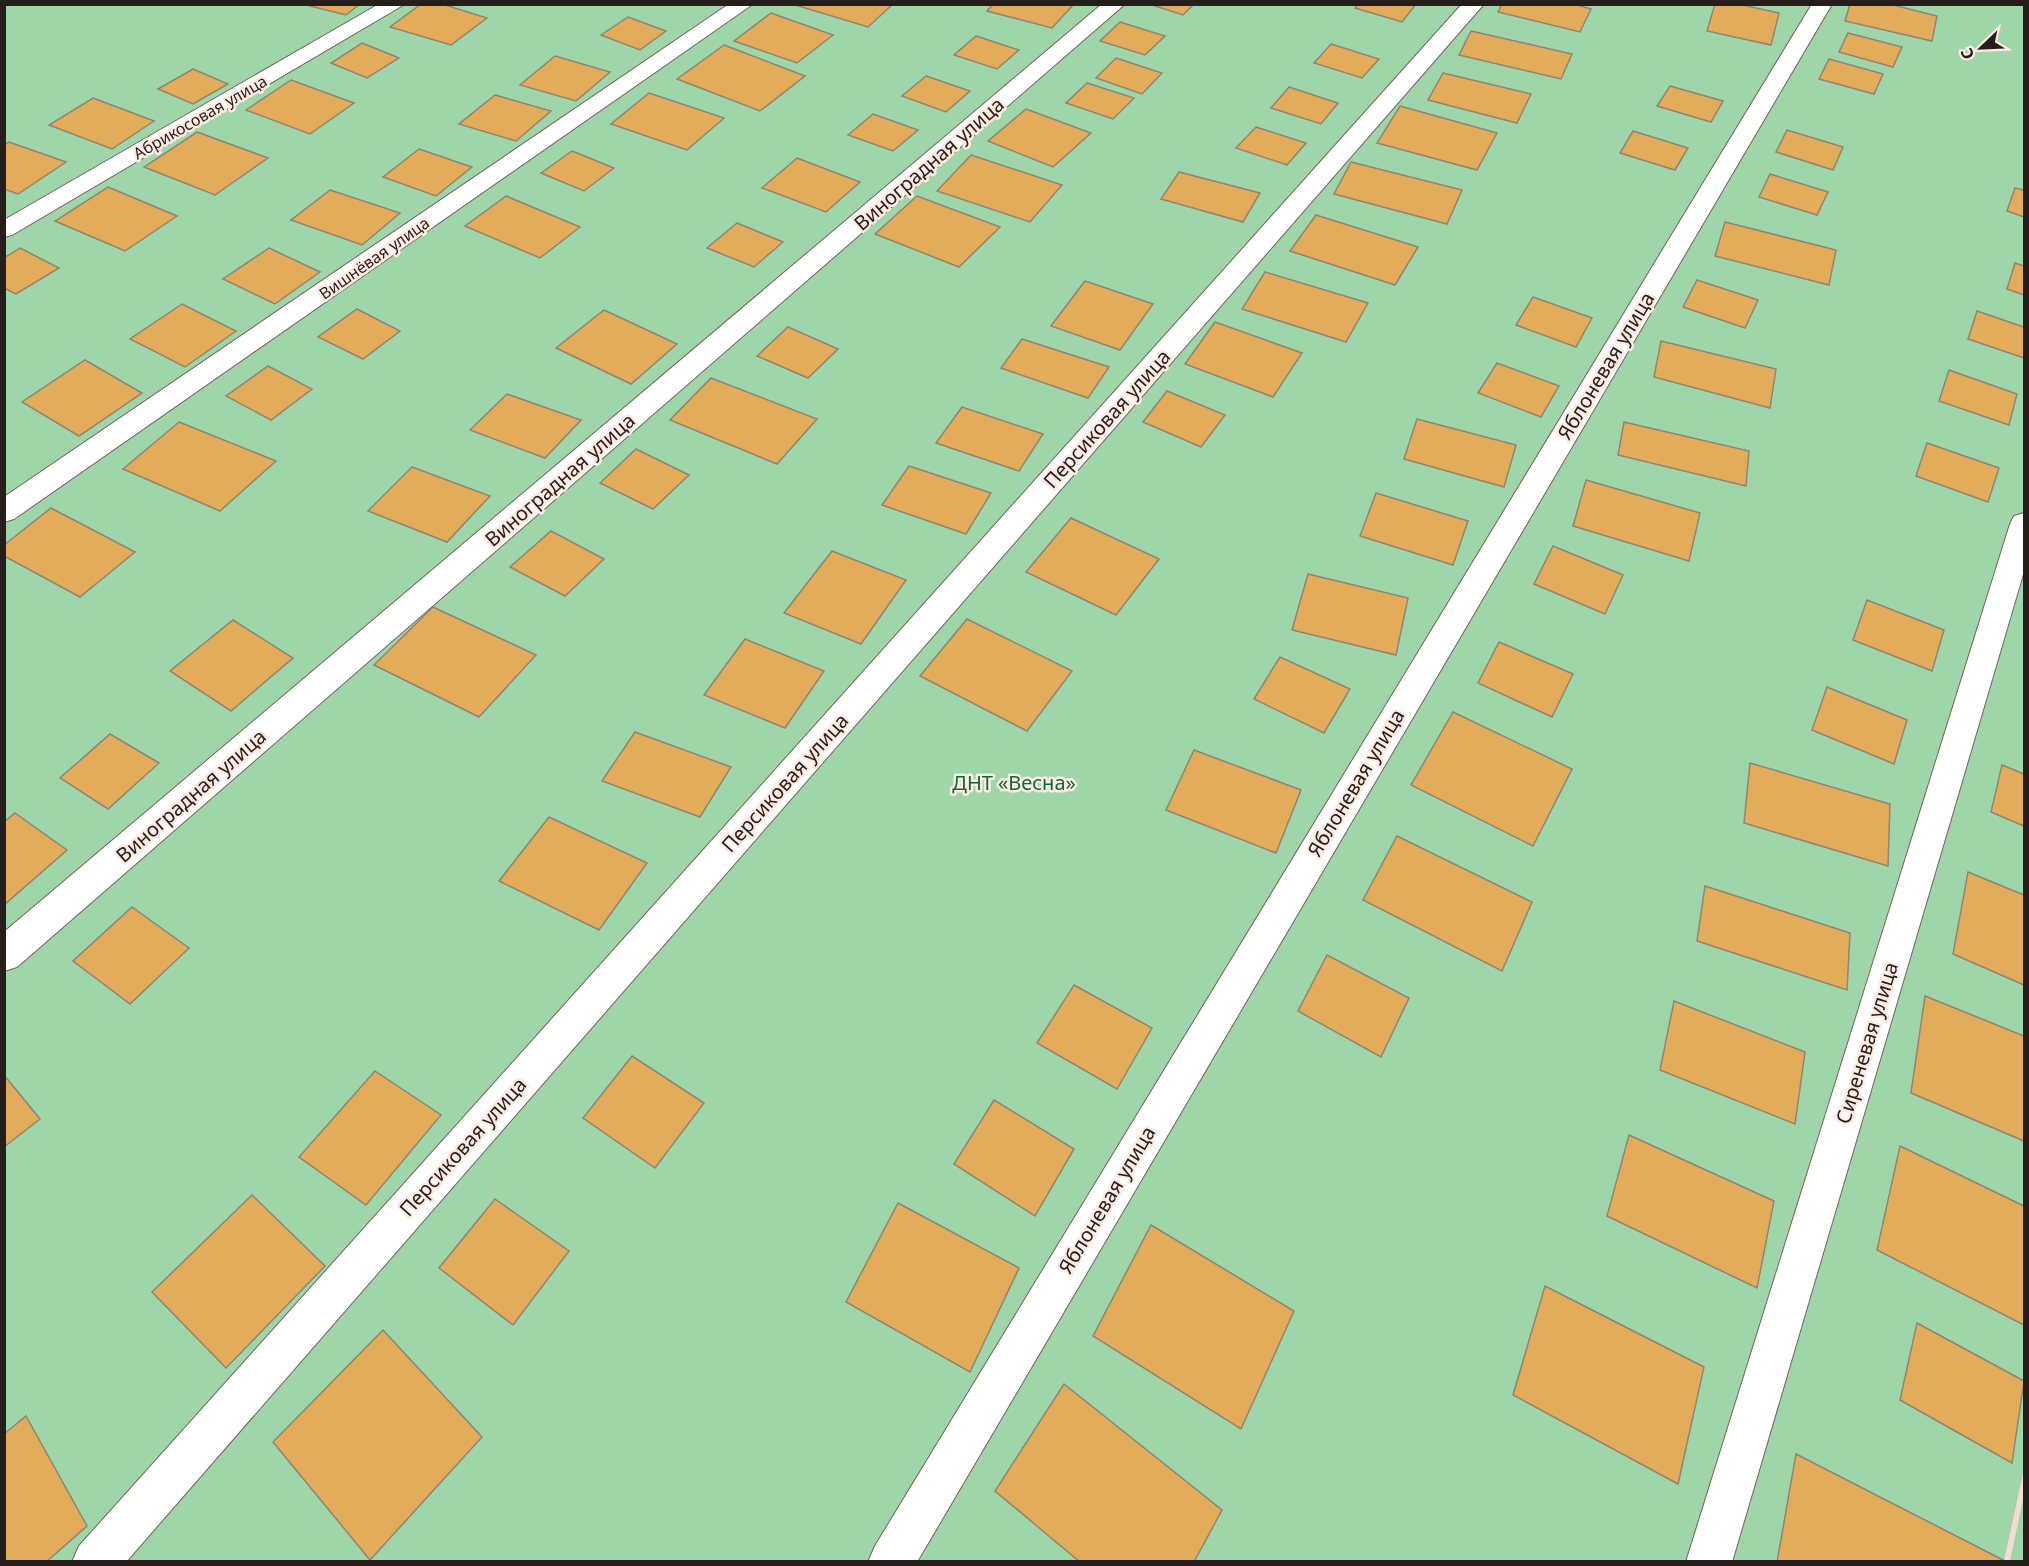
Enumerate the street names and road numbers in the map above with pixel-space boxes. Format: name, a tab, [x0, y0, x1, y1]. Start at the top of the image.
street label: Абрикосовая улица	[129, 70, 271, 164]
street label: Виноградная улица	[848, 91, 1009, 236]
street label: Вишнёвая улица	[314, 212, 434, 304]
street label: Яблоневая улица	[1551, 287, 1660, 444]
street label: Персиковая улица	[1037, 343, 1176, 494]
street label: Виноградная улица	[479, 407, 640, 552]
street label: Яблоневая улица	[1301, 704, 1410, 861]
street label: Персиковая улица	[715, 707, 854, 858]
street label: Виноградная улица	[110, 723, 271, 868]
street label: Сиреневая улица	[1829, 959, 1904, 1127]
street label: Персиковая улица	[393, 1071, 532, 1222]
street label: Яблоневая улица	[1052, 1121, 1161, 1278]

